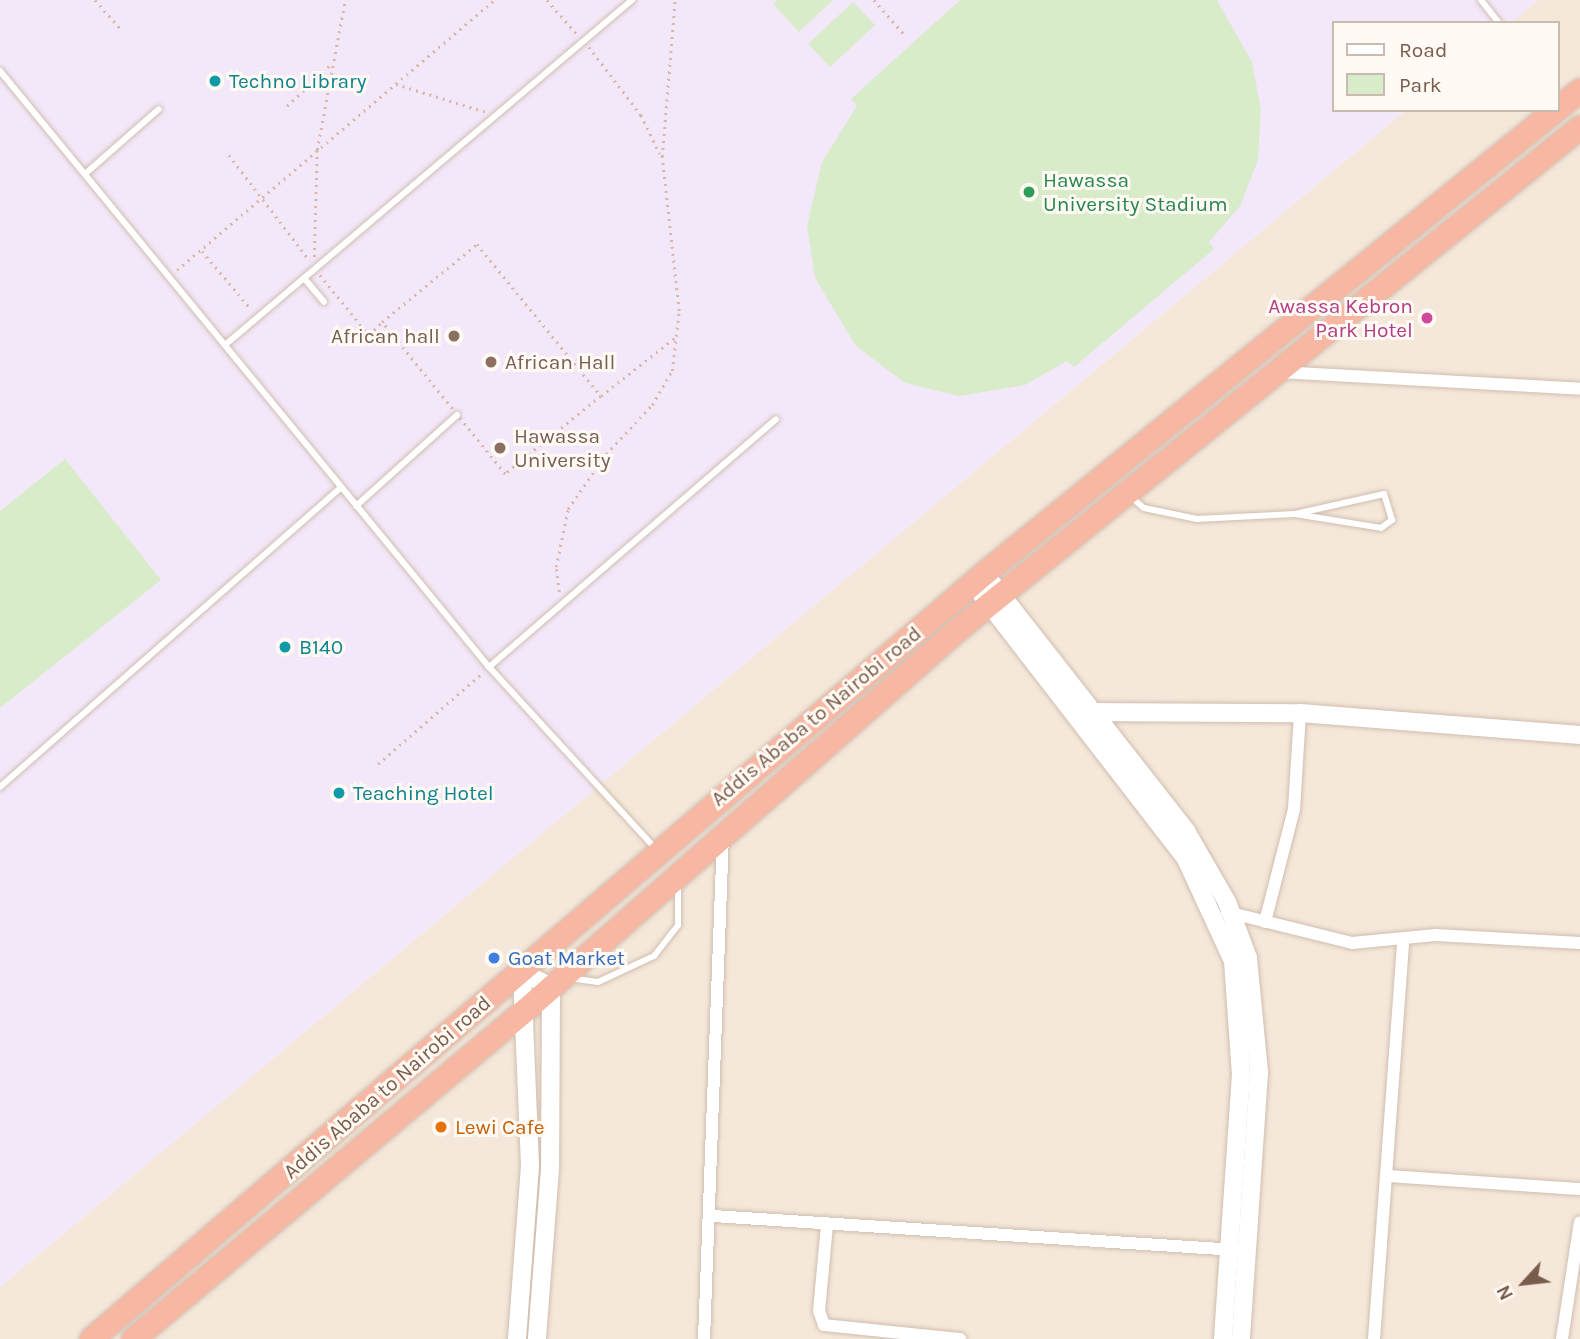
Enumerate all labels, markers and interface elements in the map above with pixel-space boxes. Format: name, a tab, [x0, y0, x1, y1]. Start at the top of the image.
legend	[1332, 21, 1559, 112]
text: Road	[1399, 38, 1447, 62]
place label: Techno Library	[229, 68, 366, 94]
marker: Techno Library	[207, 73, 223, 89]
text: Park	[1399, 73, 1442, 97]
place label: Hawassa University Stadium	[1043, 167, 1228, 217]
marker: Hawassa University Stadium	[1021, 184, 1037, 200]
place label: Awassa Kebron Park Hotel	[1268, 293, 1413, 343]
marker: Awassa Kebron Park Hotel	[1419, 310, 1435, 326]
place label: African hall	[331, 323, 440, 349]
marker: African hall	[446, 328, 462, 344]
place label: African Hall	[505, 349, 615, 375]
marker: African Hall	[483, 354, 499, 370]
place label: Hawassa University	[514, 423, 611, 473]
marker: Hawassa University	[492, 440, 508, 456]
street label: Addis Ababa to Nairobi road	[706, 621, 926, 811]
place label: B140	[299, 634, 343, 660]
marker: B140	[277, 639, 293, 655]
place label: Teaching Hotel	[353, 780, 494, 806]
marker: Teaching Hotel	[331, 785, 347, 801]
place label: Goat Market	[508, 945, 625, 971]
marker: Goat Market	[486, 950, 502, 966]
street label: Addis Ababa to Nairobi road	[278, 990, 496, 1184]
place label: Lewi Cafe	[455, 1114, 544, 1140]
marker: Lewi Cafe	[433, 1119, 449, 1135]
north arrow	[1489, 1248, 1559, 1318]
text: N	[1492, 1281, 1518, 1304]

